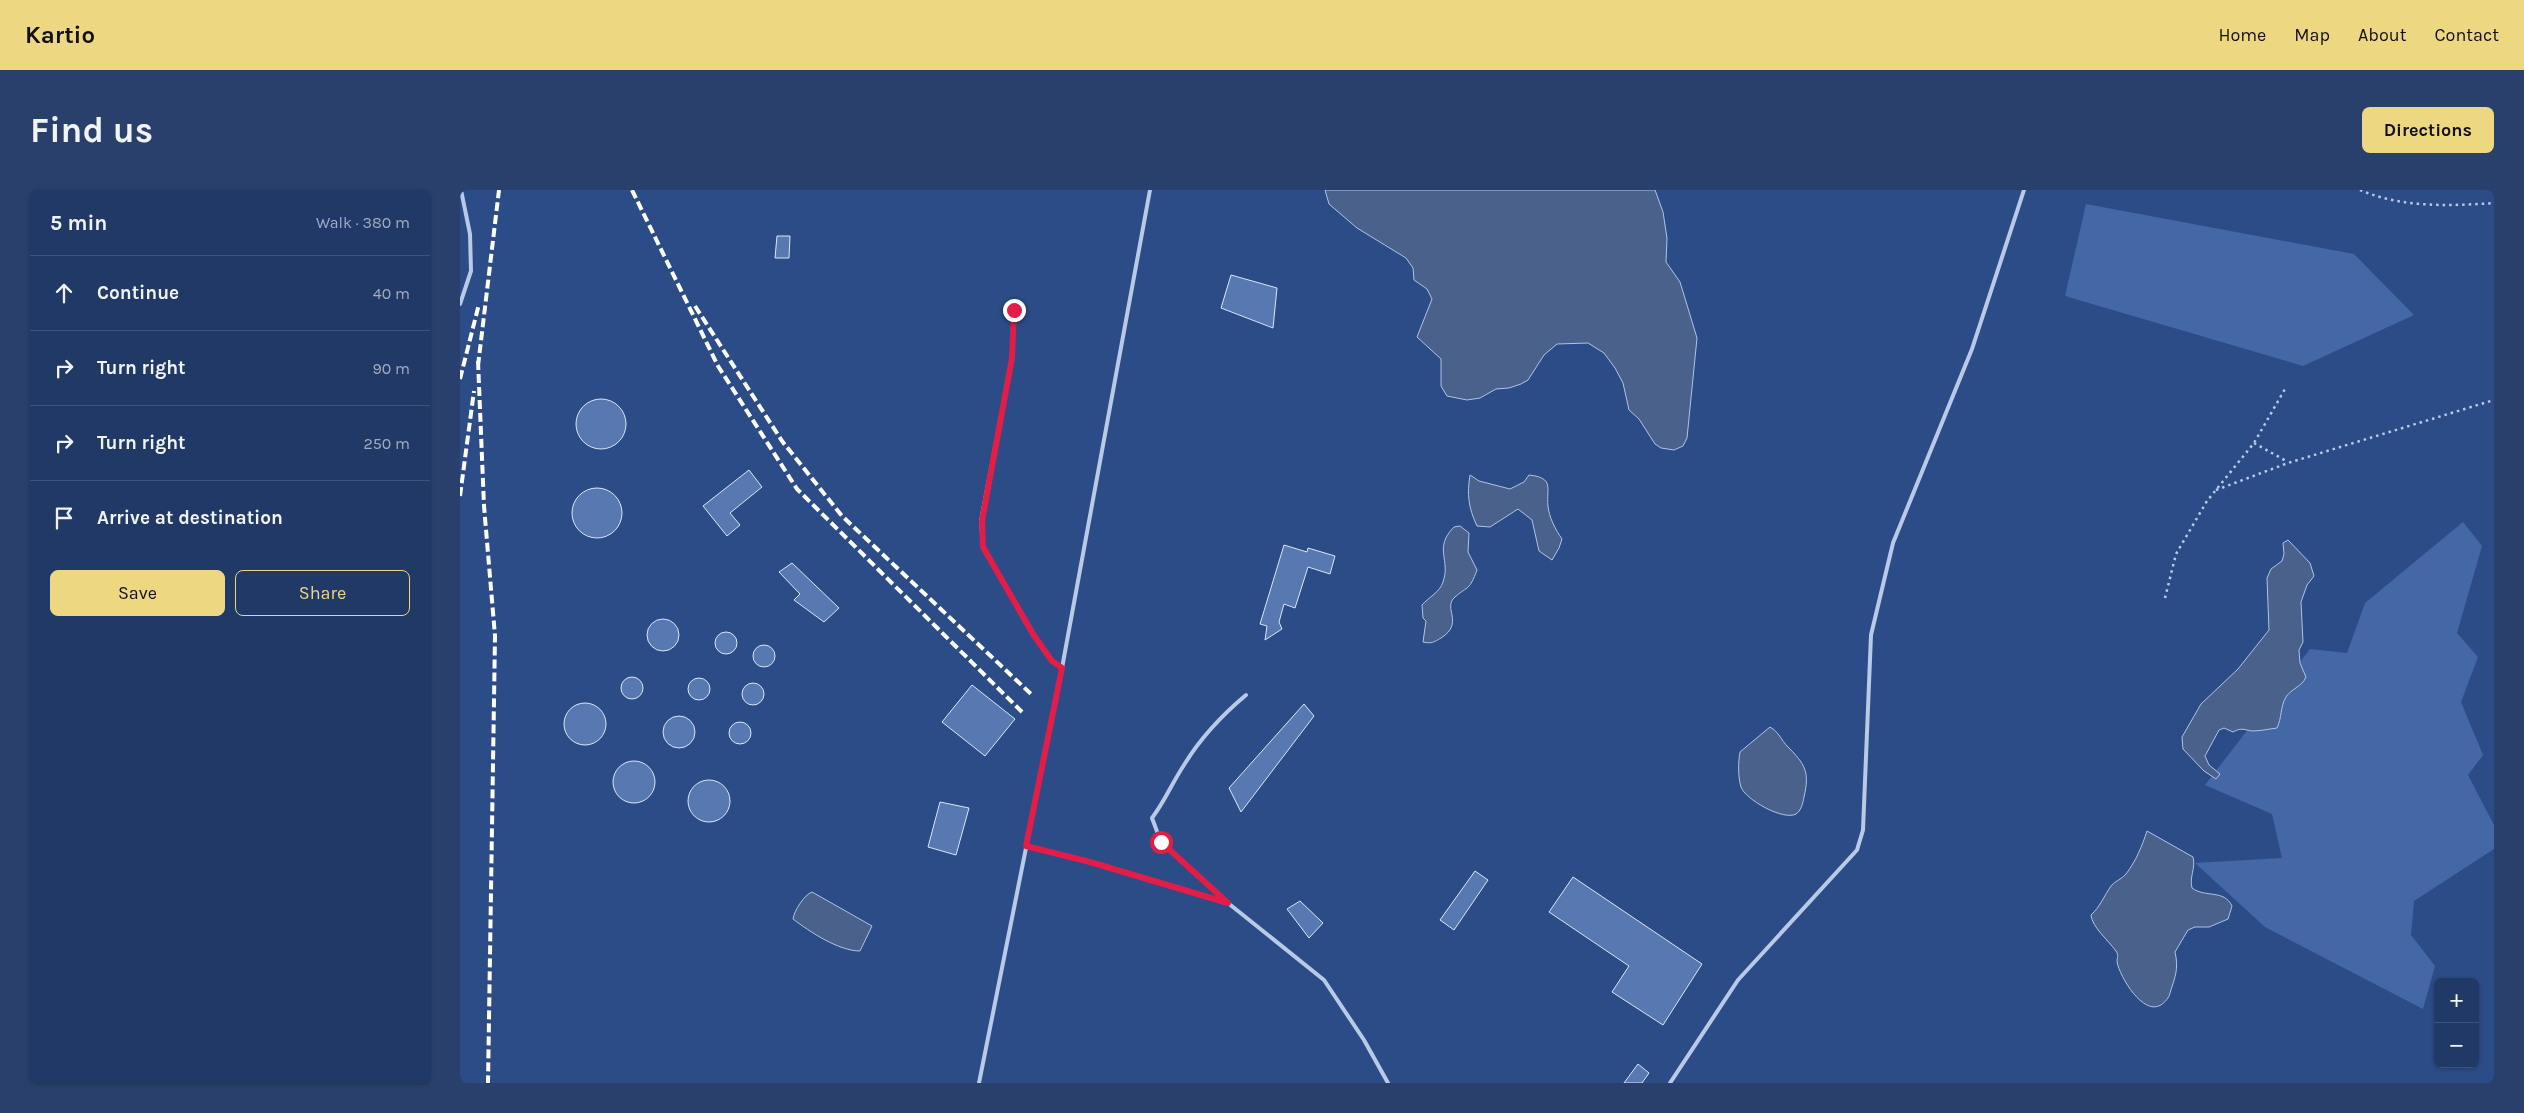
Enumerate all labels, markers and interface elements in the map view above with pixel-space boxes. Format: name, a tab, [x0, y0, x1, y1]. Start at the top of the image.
text: Kartio	[25, 21, 95, 49]
text: Home	[2218, 24, 2266, 46]
text: Map	[2294, 24, 2330, 46]
text: About	[2358, 24, 2407, 46]
text: Contact	[2435, 24, 2499, 46]
button: Directions	[2362, 107, 2494, 153]
text: Find us	[30, 110, 153, 151]
text: 5 min	[50, 211, 107, 235]
text: Walk · 380 m	[316, 213, 410, 232]
icon: ahead	[50, 279, 78, 307]
text: Continue	[97, 282, 179, 304]
text: 40 m	[373, 284, 410, 303]
route end	[1003, 299, 1026, 322]
icon: right	[50, 354, 78, 382]
text: Turn right	[97, 357, 186, 379]
text: 90 m	[372, 359, 410, 378]
icon: right	[50, 429, 78, 457]
text: Turn right	[97, 432, 186, 454]
text: 250 m	[363, 434, 410, 453]
icon: arrive	[50, 504, 78, 532]
text: Arrive at destination	[97, 507, 283, 529]
button: Save	[50, 570, 225, 616]
button: Share	[235, 570, 410, 616]
route start	[1150, 831, 1173, 854]
map controls	[2434, 978, 2479, 1068]
button: +	[2434, 978, 2479, 1023]
button: −	[2434, 1023, 2479, 1068]

